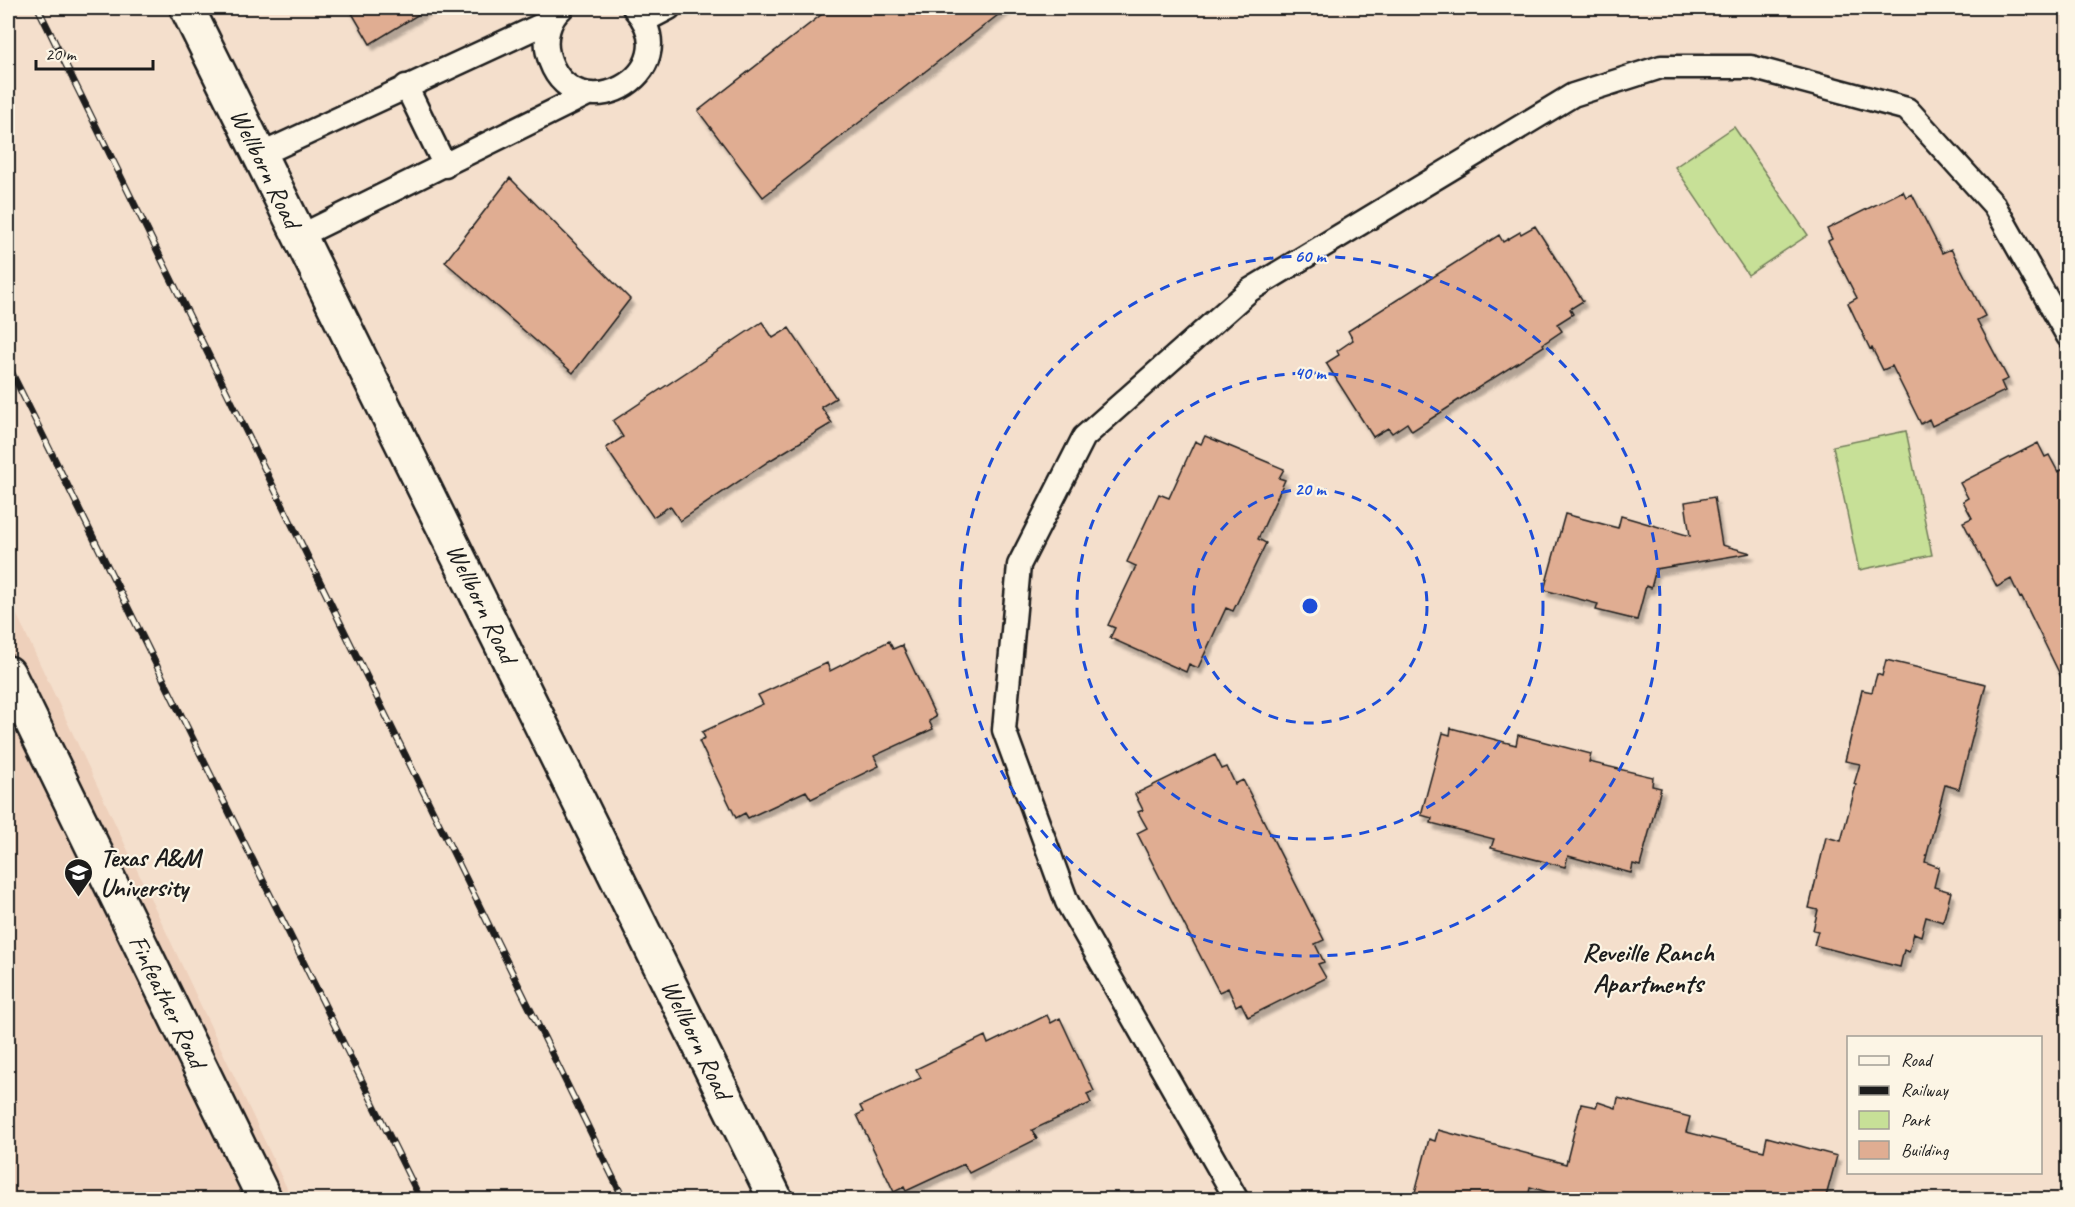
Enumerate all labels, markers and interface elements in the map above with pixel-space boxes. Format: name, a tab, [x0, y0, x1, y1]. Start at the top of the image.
scale bar	[36, 33, 153, 71]
text: 20 m	[45, 43, 78, 65]
street label: Wellborn Road	[222, 103, 310, 237]
text: 60 m	[1294, 245, 1327, 267]
text: 40 m	[1295, 362, 1327, 384]
text: 20 m	[1295, 478, 1327, 500]
street label: Wellborn Road	[438, 538, 526, 672]
centre of rings	[1300, 596, 1320, 616]
place label: Texas A&M University	[100, 841, 203, 904]
school or university icon: Texas A&M University	[63, 856, 95, 898]
street label: Finfeather Road	[121, 929, 216, 1076]
district label: Reveille Ranch Apartments	[1582, 935, 1714, 1000]
street label: Wellborn Road	[653, 974, 741, 1108]
legend	[1847, 1036, 2042, 1174]
text: Road	[1901, 1049, 1934, 1071]
text: Railway	[1901, 1079, 1949, 1101]
text: Park	[1901, 1109, 1931, 1131]
text: Building	[1901, 1139, 1950, 1161]

